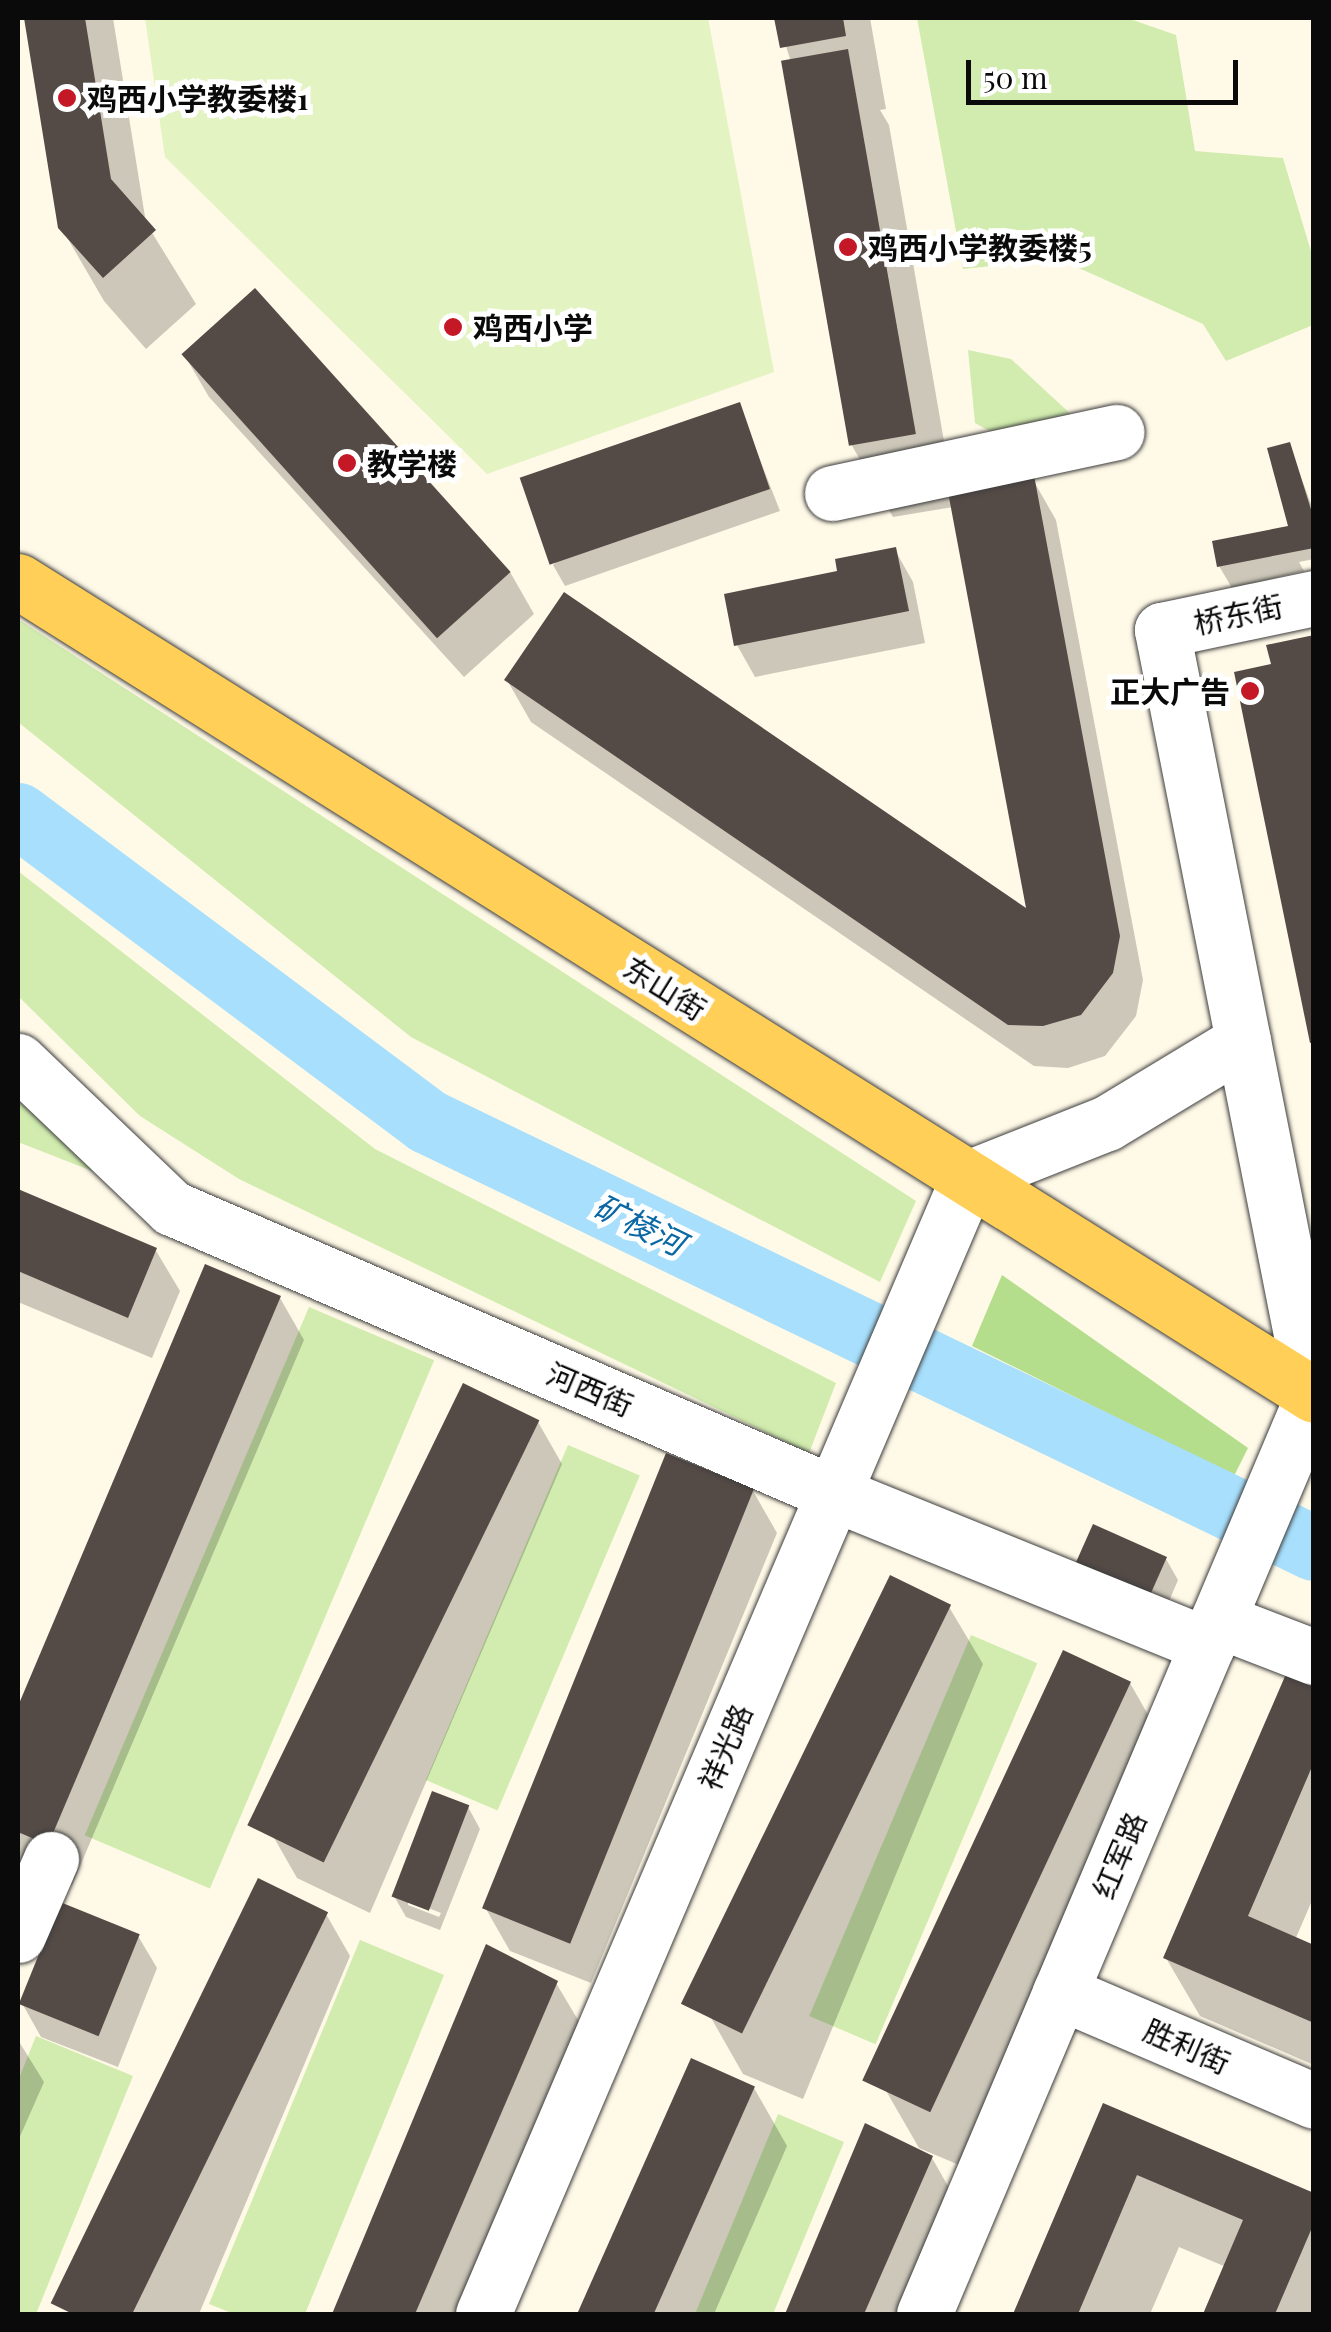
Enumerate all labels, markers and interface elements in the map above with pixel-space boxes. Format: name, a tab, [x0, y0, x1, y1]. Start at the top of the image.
scale bar	[971, 40, 1244, 102]
text: 50 m	[983, 57, 1048, 97]
place label: 鸡西小学教委楼1	[87, 80, 308, 116]
marker: 鸡西小学教委楼1	[56, 87, 78, 109]
place label: 鸡西小学教委楼5	[868, 229, 1092, 265]
marker: 鸡西小学教委楼5	[837, 236, 859, 258]
place label: 鸡西小学	[473, 309, 593, 345]
marker: 鸡西小学	[442, 316, 464, 338]
place label: 教学楼	[367, 445, 457, 481]
marker: 教学楼	[336, 452, 358, 474]
street label: 桥东街	[1190, 587, 1286, 641]
place label: 正大广告	[1110, 673, 1230, 709]
marker: 正大广告	[1239, 680, 1261, 702]
street label: 东山街	[617, 949, 713, 1027]
water label: 矿棱河	[588, 1186, 692, 1262]
street label: 河西街	[542, 1355, 638, 1423]
street label: 祥光路	[691, 1699, 759, 1795]
street label: 红军路	[1085, 1807, 1153, 1903]
street label: 胜利街	[1139, 2011, 1235, 2081]

